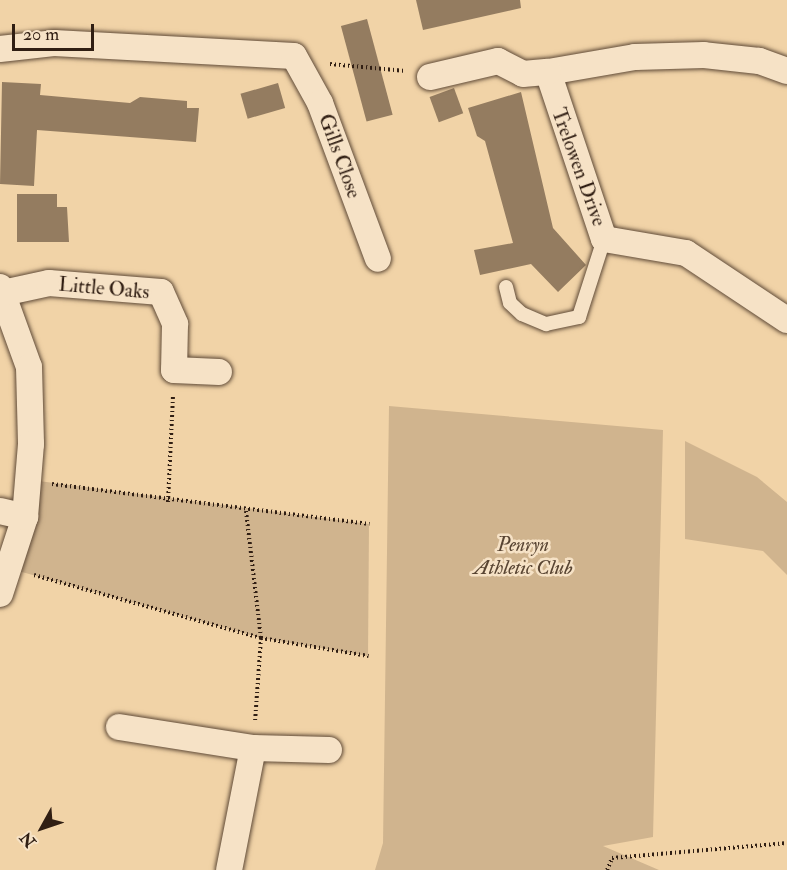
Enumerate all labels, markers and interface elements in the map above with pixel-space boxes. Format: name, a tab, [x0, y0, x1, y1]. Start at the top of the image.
scale bar	[15, 12, 98, 50]
text: 20 m	[23, 23, 59, 46]
street label: Trelowen Drive	[547, 105, 611, 229]
street label: Gills Close	[314, 111, 366, 201]
street label: Little Oaks	[58, 272, 150, 304]
park label: Penryn Athletic Club	[473, 532, 573, 579]
north arrow	[12, 798, 72, 858]
text: N	[16, 828, 40, 851]

